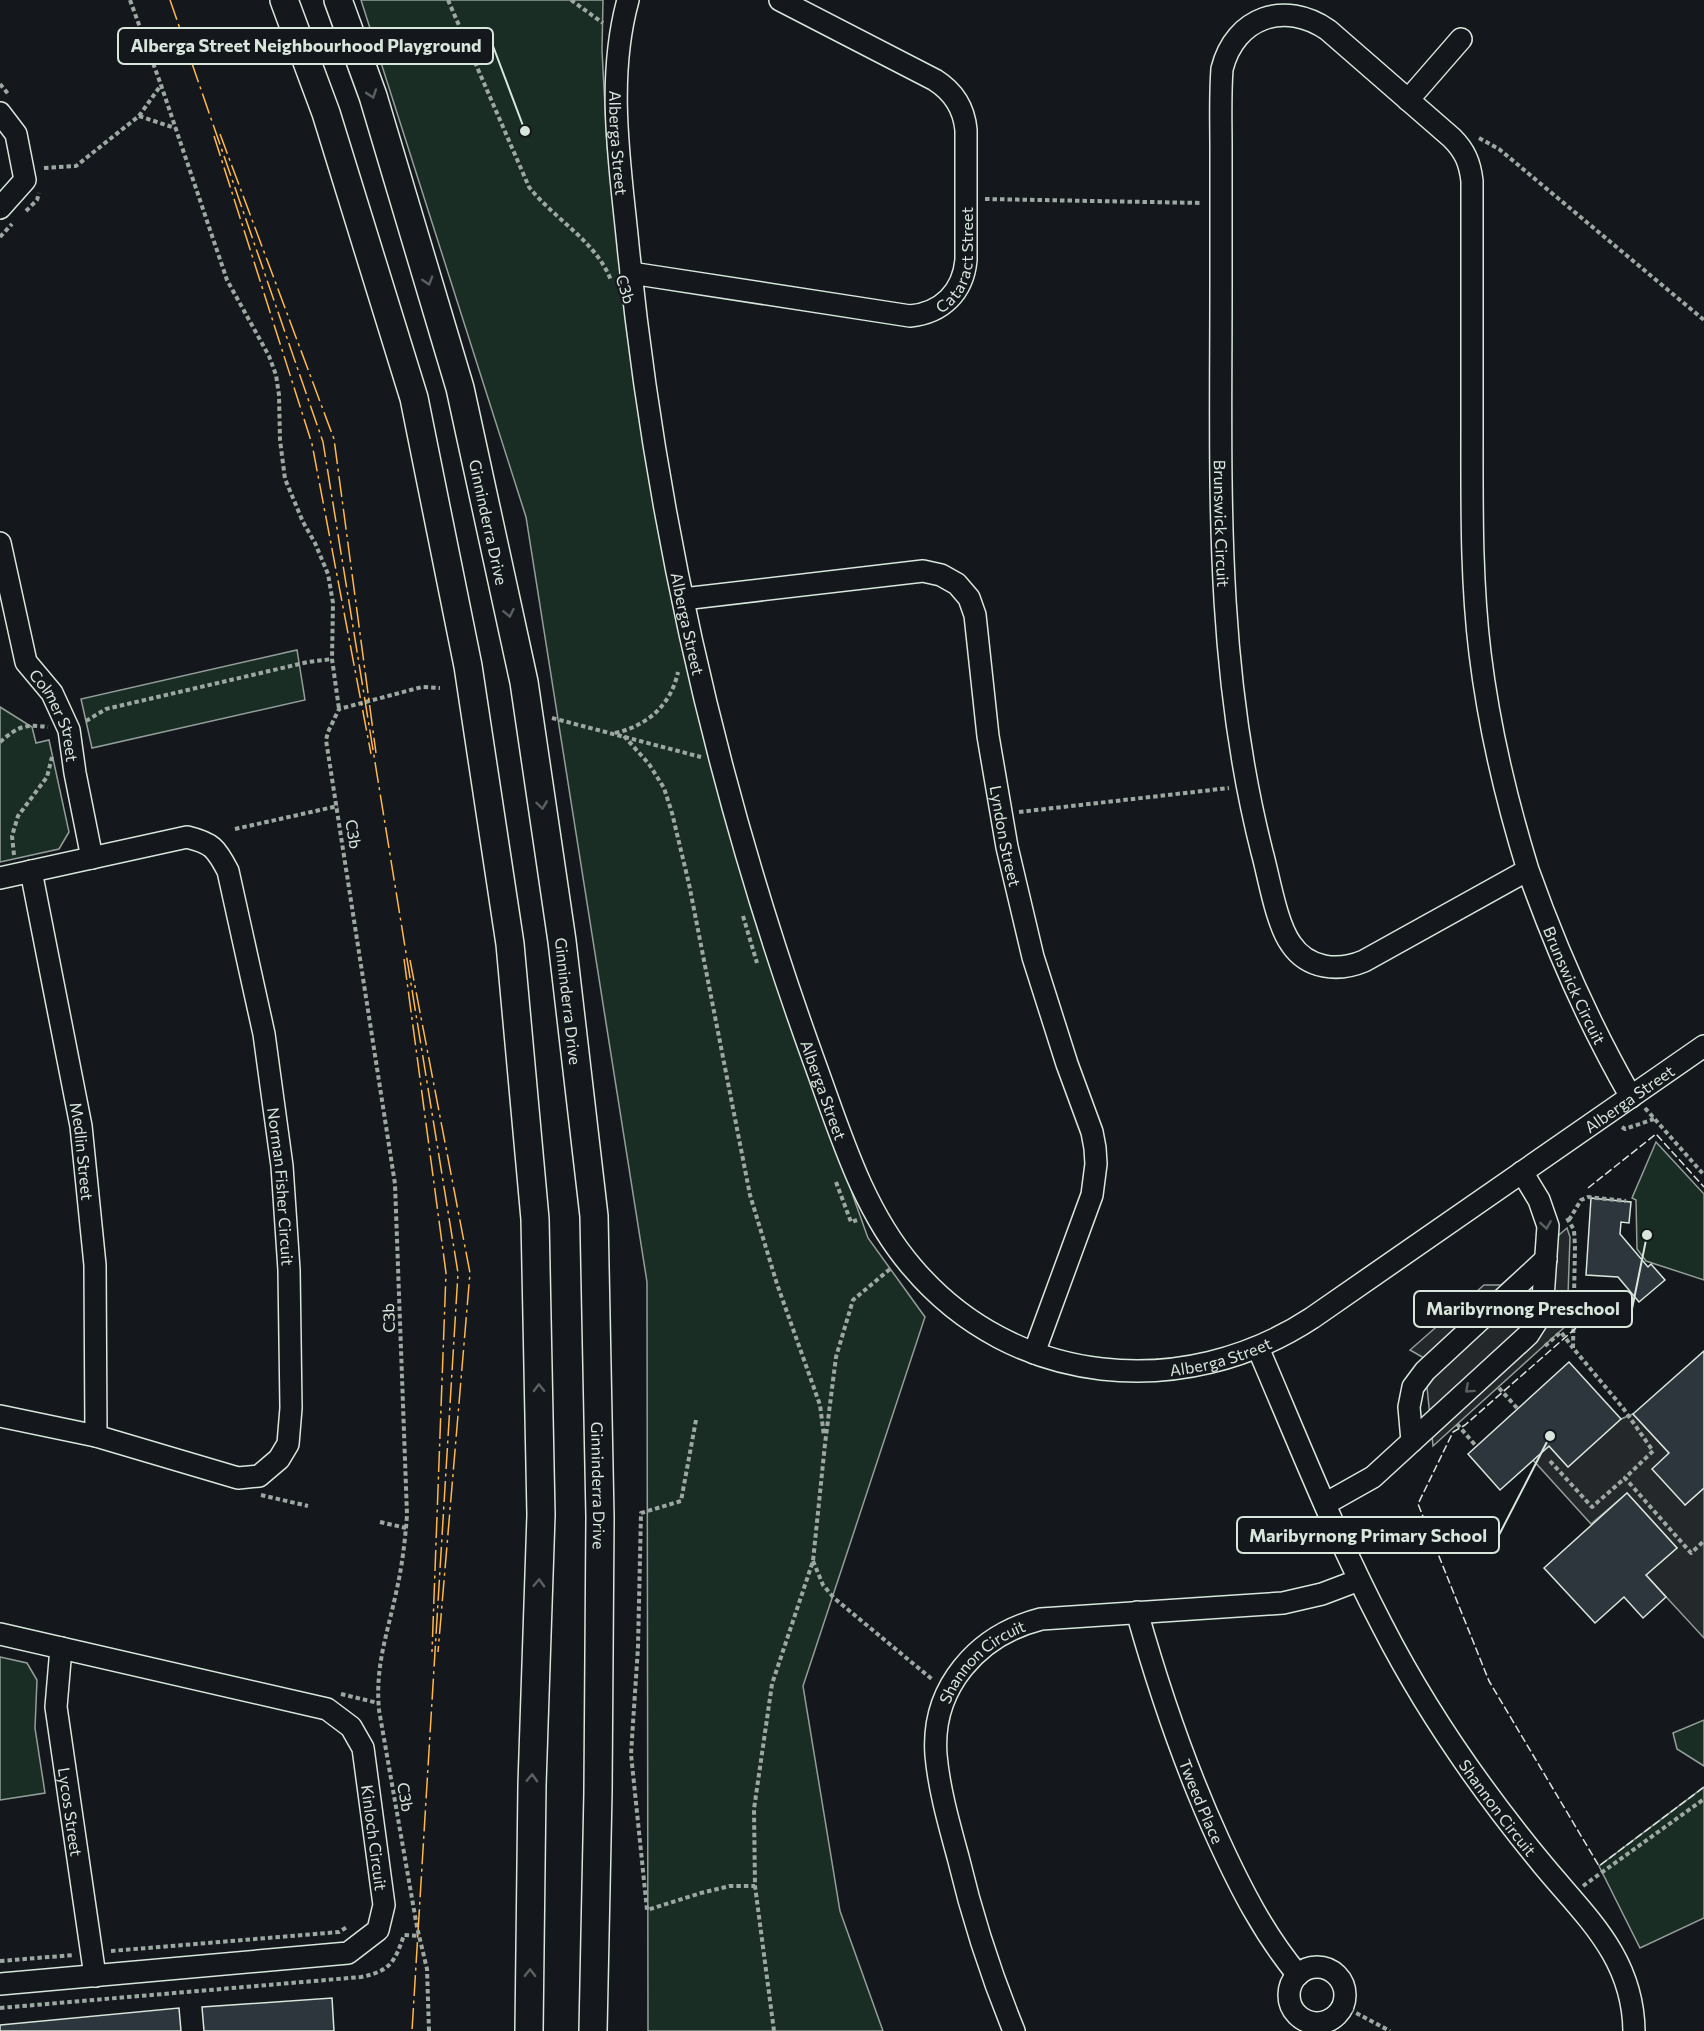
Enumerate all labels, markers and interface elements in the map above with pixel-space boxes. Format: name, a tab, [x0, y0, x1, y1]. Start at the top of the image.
callout: Alberga Street Neighbourhood Playground	[118, 28, 493, 64]
text: Alberga Street Neighbourhood Playground	[130, 34, 482, 56]
one-way arrow	[365, 88, 378, 99]
street label: Alberga Street	[607, 91, 632, 197]
street label: Cataract Street	[931, 207, 976, 316]
street label: C3b	[612, 272, 640, 306]
one-way arrow	[421, 275, 433, 286]
street label: Ginninderra Drive	[466, 457, 512, 587]
street label: Brunswick Circuit	[1211, 460, 1234, 588]
street label: Alberga Street	[668, 570, 709, 677]
one-way arrow	[502, 608, 515, 618]
street label: Colmer Street	[26, 665, 83, 763]
street label: Lyndon Street	[987, 784, 1026, 889]
one-way arrow	[535, 801, 547, 810]
street label: C3b	[342, 818, 366, 850]
street label: Brunswick Circuit	[1540, 923, 1610, 1048]
street label: Ginninderra Drive	[552, 936, 586, 1066]
street label: Alberga Street	[798, 1037, 851, 1143]
street label: Alberga Street	[1580, 1060, 1678, 1136]
street label: Medlin Street	[67, 1100, 98, 1202]
street label: Norman Fisher Circuit	[265, 1106, 298, 1267]
one-way arrow	[1540, 1220, 1552, 1230]
callout: Maribyrnong Preschool	[1414, 1291, 1632, 1327]
text: Maribyrnong Preschool	[1426, 1297, 1620, 1319]
street label: C3b	[378, 1303, 398, 1333]
street label: Alberga Street	[1168, 1333, 1274, 1379]
one-way arrow	[1466, 1382, 1477, 1393]
one-way arrow	[532, 1383, 545, 1392]
street label: Ginninderra Drive	[589, 1421, 610, 1550]
callout: Maribyrnong Primary School	[1237, 1517, 1499, 1553]
text: Maribyrnong Primary School	[1249, 1524, 1487, 1546]
one-way arrow	[532, 1578, 545, 1587]
street label: Shannon Circuit	[934, 1615, 1028, 1706]
street label: Shannon Circuit	[1456, 1755, 1541, 1860]
street label: Tweed Place	[1176, 1756, 1228, 1846]
street label: Lycos Street	[55, 1766, 87, 1858]
one-way arrow	[526, 1773, 538, 1782]
street label: C3b	[394, 1781, 418, 1813]
street label: Kinloch Circuit	[358, 1783, 392, 1892]
one-way arrow	[524, 1968, 536, 1977]

